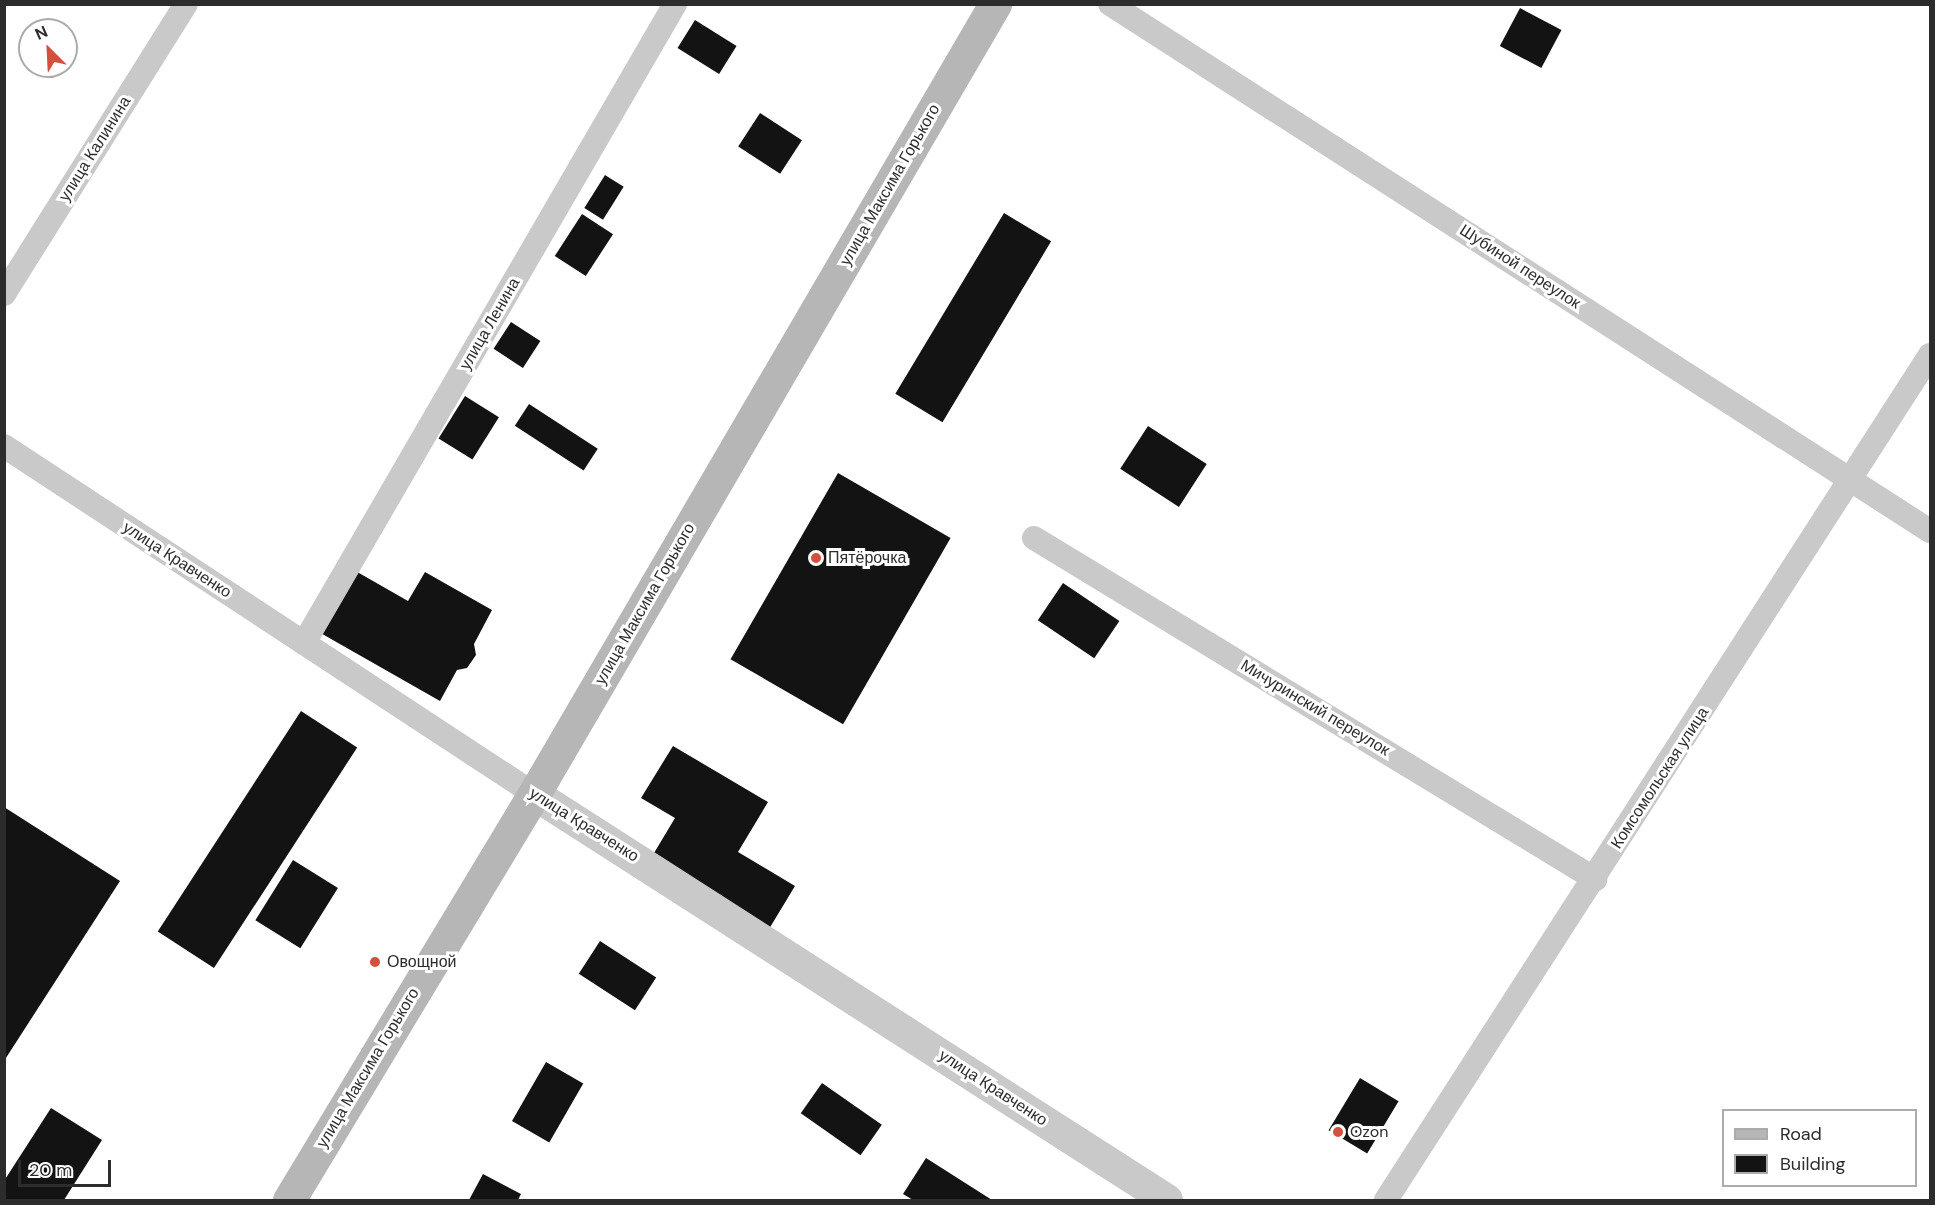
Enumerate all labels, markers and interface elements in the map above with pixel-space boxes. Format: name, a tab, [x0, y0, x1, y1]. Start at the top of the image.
north arrow	[18, 18, 78, 78]
text: N	[32, 21, 51, 45]
street label: улица Калинина	[55, 93, 135, 205]
street label: улица Максима Горького	[836, 101, 944, 269]
street label: Шубиной переулок	[1456, 221, 1584, 313]
street label: улица Ленина	[456, 275, 524, 373]
street label: улица Кравченко	[119, 518, 235, 602]
street label: улица Максима Горького	[591, 520, 699, 688]
place label: Пятёрочка	[828, 548, 906, 568]
marker: Пятёрочка	[809, 551, 823, 565]
street label: Мичуринский переулок	[1237, 656, 1393, 760]
street label: Комсомольская улица	[1607, 704, 1713, 852]
street label: улица Кравченко	[526, 784, 642, 866]
place label: Овощной	[387, 952, 456, 972]
marker: Овощной	[368, 955, 382, 969]
street label: улица Максима Горького	[313, 985, 423, 1151]
street label: улица Кравченко	[935, 1046, 1051, 1130]
legend	[1722, 1109, 1917, 1187]
place label: Ozon	[1350, 1122, 1388, 1142]
text: Road	[1780, 1122, 1822, 1146]
marker: Ozon	[1331, 1125, 1345, 1139]
scale bar	[21, 1148, 114, 1186]
text: Building	[1780, 1152, 1845, 1176]
text: 20 m	[29, 1158, 72, 1182]

